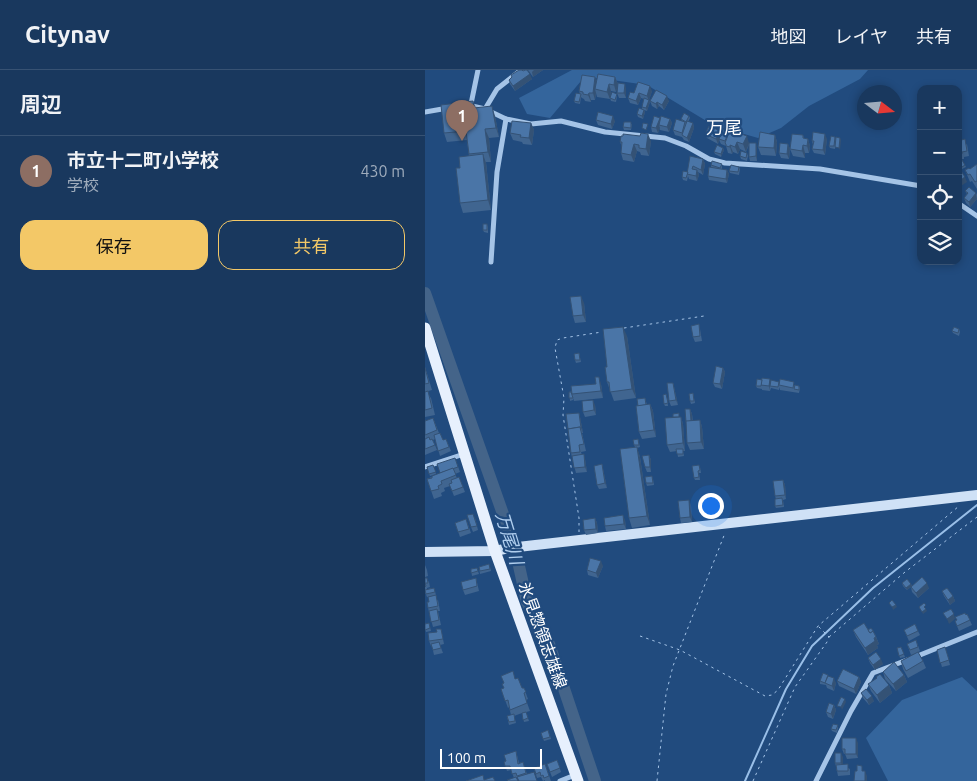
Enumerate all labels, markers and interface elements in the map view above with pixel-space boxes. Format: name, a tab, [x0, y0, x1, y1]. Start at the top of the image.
text: Citynav	[25, 21, 110, 48]
text: 地図	[771, 26, 807, 46]
text: レイヤ	[835, 26, 888, 46]
text: 共有	[916, 26, 952, 46]
north arrow	[857, 85, 902, 130]
map controls	[917, 85, 962, 265]
button: +	[917, 85, 962, 130]
text: 周辺	[20, 92, 62, 116]
pin: 1	[446, 100, 478, 141]
district label: 万尾	[706, 117, 742, 137]
button: −	[917, 130, 962, 175]
text: 市立十二町小学校	[67, 149, 219, 171]
text: 1	[31, 162, 41, 180]
text: 430 m	[360, 162, 405, 180]
button: locate	[917, 175, 962, 220]
text: 学校	[67, 176, 99, 194]
button: 保存	[20, 220, 208, 270]
button: 共有	[218, 220, 405, 270]
button: layers	[917, 220, 962, 265]
your location	[698, 493, 724, 519]
water label: 万尾川	[493, 509, 528, 569]
street label: 氷見惣領志雄線	[515, 579, 571, 691]
scale bar	[440, 746, 543, 769]
text: 100 m	[447, 750, 486, 766]

